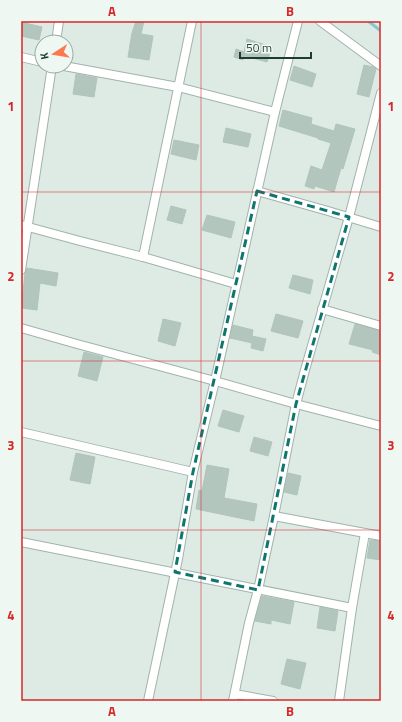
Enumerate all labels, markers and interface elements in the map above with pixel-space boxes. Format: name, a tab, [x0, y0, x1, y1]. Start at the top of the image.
text: A	[108, 1, 116, 21]
text: B	[286, 1, 294, 21]
north arrow	[34, 34, 74, 74]
scale bar	[240, 34, 311, 60]
text: 50 m	[246, 38, 272, 57]
text: K	[36, 51, 53, 61]
text: 1	[7, 96, 15, 116]
text: 1	[387, 96, 395, 116]
text: 2	[7, 266, 15, 286]
text: 2	[387, 266, 395, 286]
text: 3	[7, 435, 15, 455]
text: 3	[387, 435, 395, 455]
text: 4	[7, 605, 15, 625]
text: 4	[387, 605, 395, 625]
text: A	[108, 701, 116, 721]
text: B	[286, 701, 294, 721]

